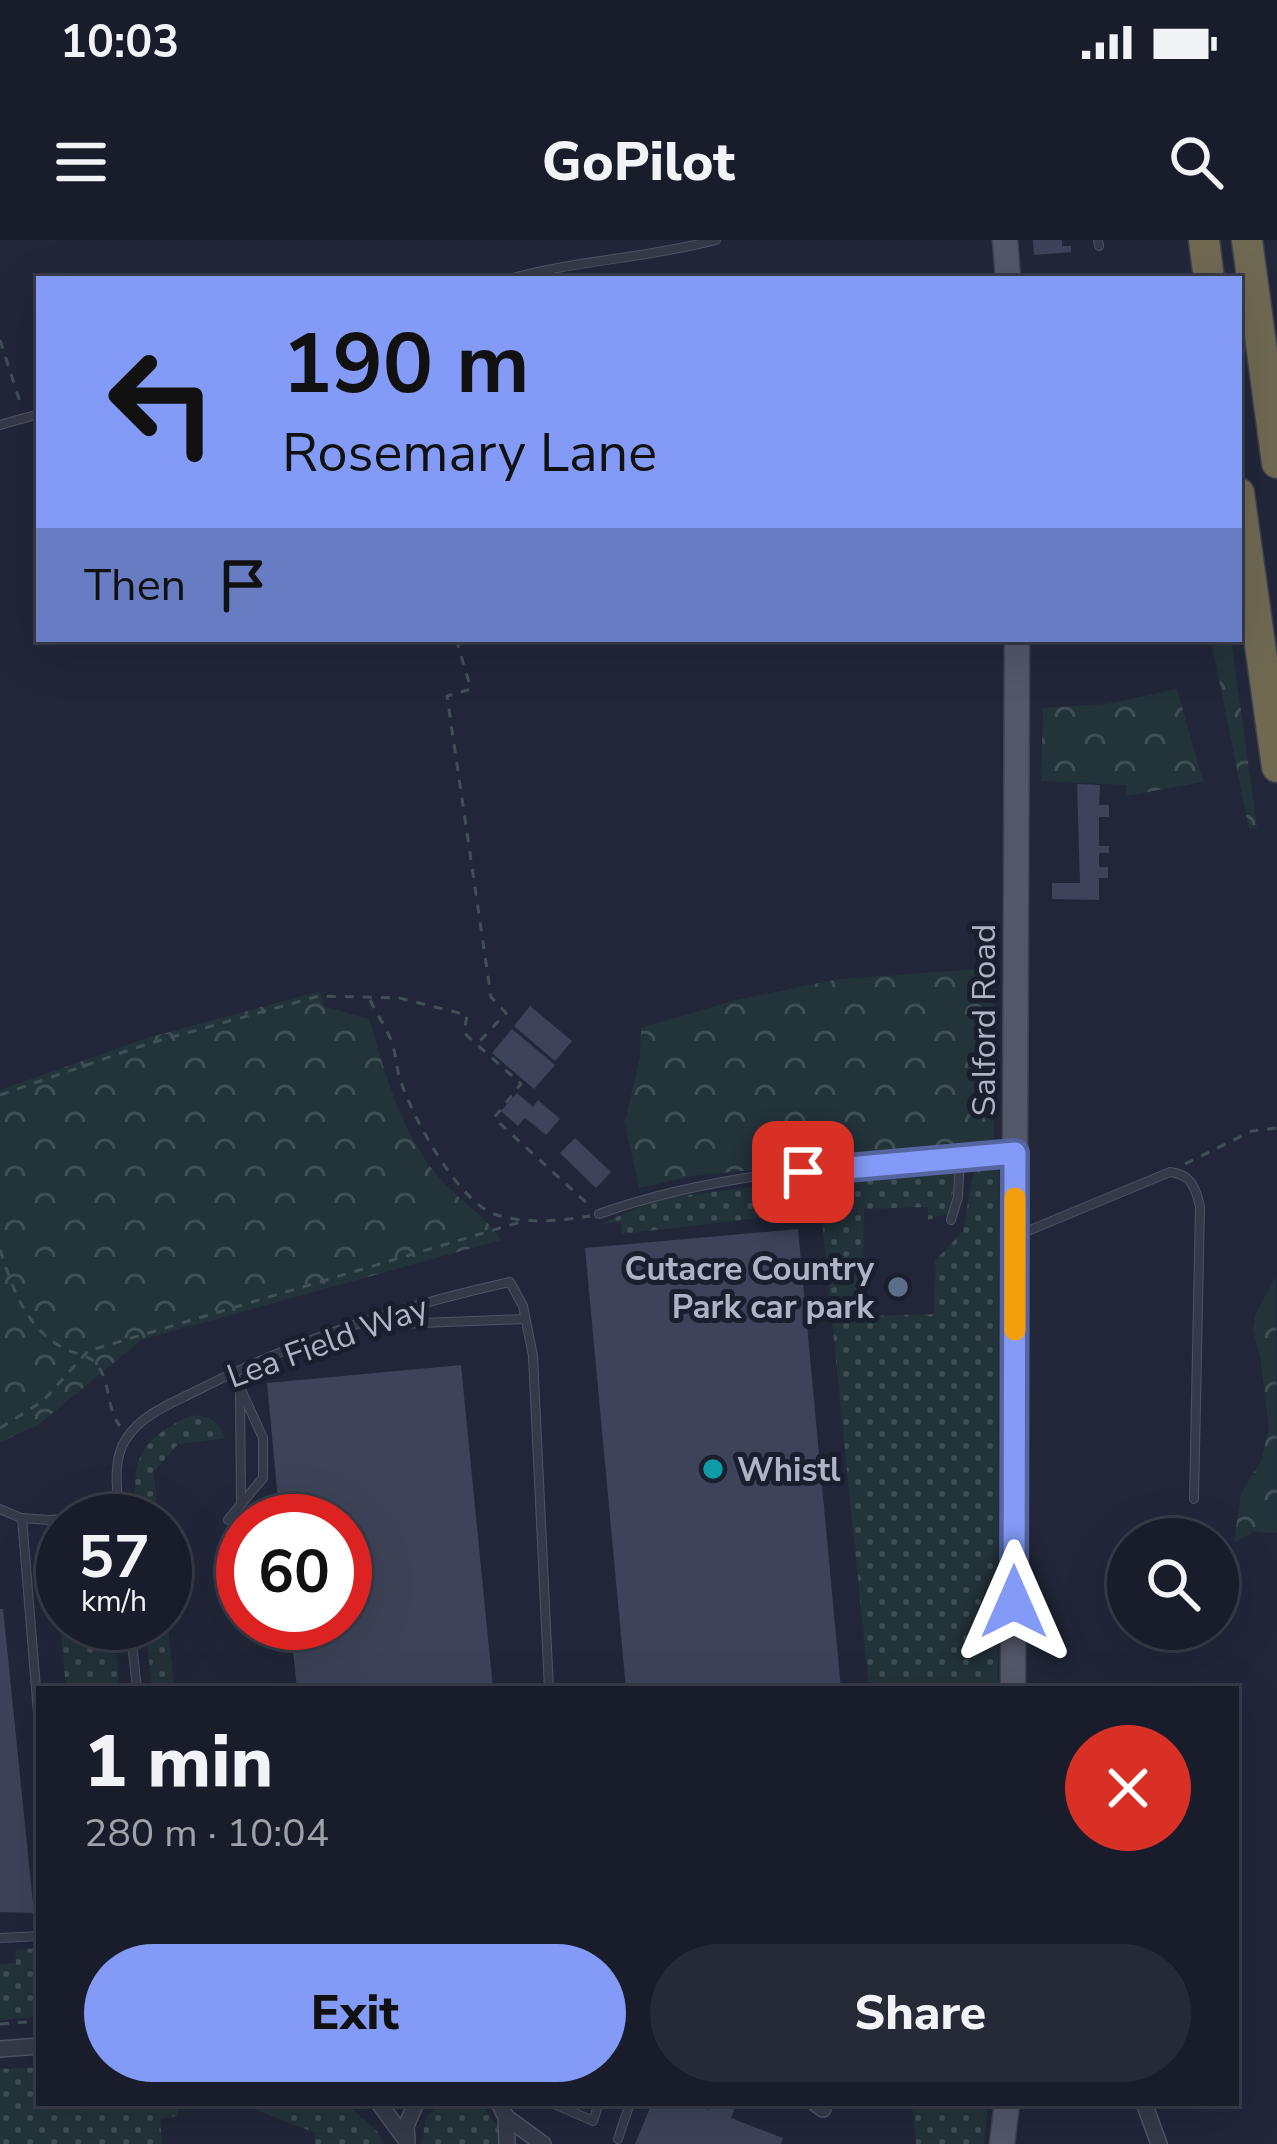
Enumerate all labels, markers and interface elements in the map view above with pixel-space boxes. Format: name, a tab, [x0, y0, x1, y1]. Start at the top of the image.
text: 10:03	[60, 12, 179, 73]
text: GoPilot	[542, 125, 735, 199]
icon: menu	[48, 129, 114, 195]
icon: search	[1163, 129, 1229, 195]
text: 190 m	[282, 307, 530, 422]
icon: left	[84, 324, 240, 480]
text: Rosemary Lane	[282, 416, 657, 490]
icon: arrive	[210, 552, 276, 618]
text: Then	[84, 555, 186, 616]
street label: Salford Road	[962, 924, 1007, 1116]
pin	[752, 1121, 854, 1223]
icon: arrive	[770, 1139, 836, 1205]
place label: Cutacre Country Park car park	[625, 1247, 875, 1330]
marker: Cutacre Country Park car park	[885, 1274, 911, 1300]
street label: Lea Field Way	[221, 1285, 434, 1400]
place label: Whistl	[737, 1448, 841, 1493]
marker: Whistl	[700, 1456, 726, 1482]
speed limit sign: 60	[216, 1494, 372, 1650]
text: 57	[78, 1516, 150, 1598]
map controls	[1107, 1518, 1239, 1650]
button: search	[1107, 1518, 1239, 1650]
position arrow	[951, 1539, 1077, 1665]
text: km/h	[81, 1581, 147, 1622]
text: 1 min	[84, 1713, 273, 1811]
button: close	[1065, 1725, 1191, 1851]
text: 280 m · 10:04	[84, 1807, 329, 1860]
button: Exit	[84, 1944, 626, 2082]
button: Share	[650, 1944, 1191, 2082]

